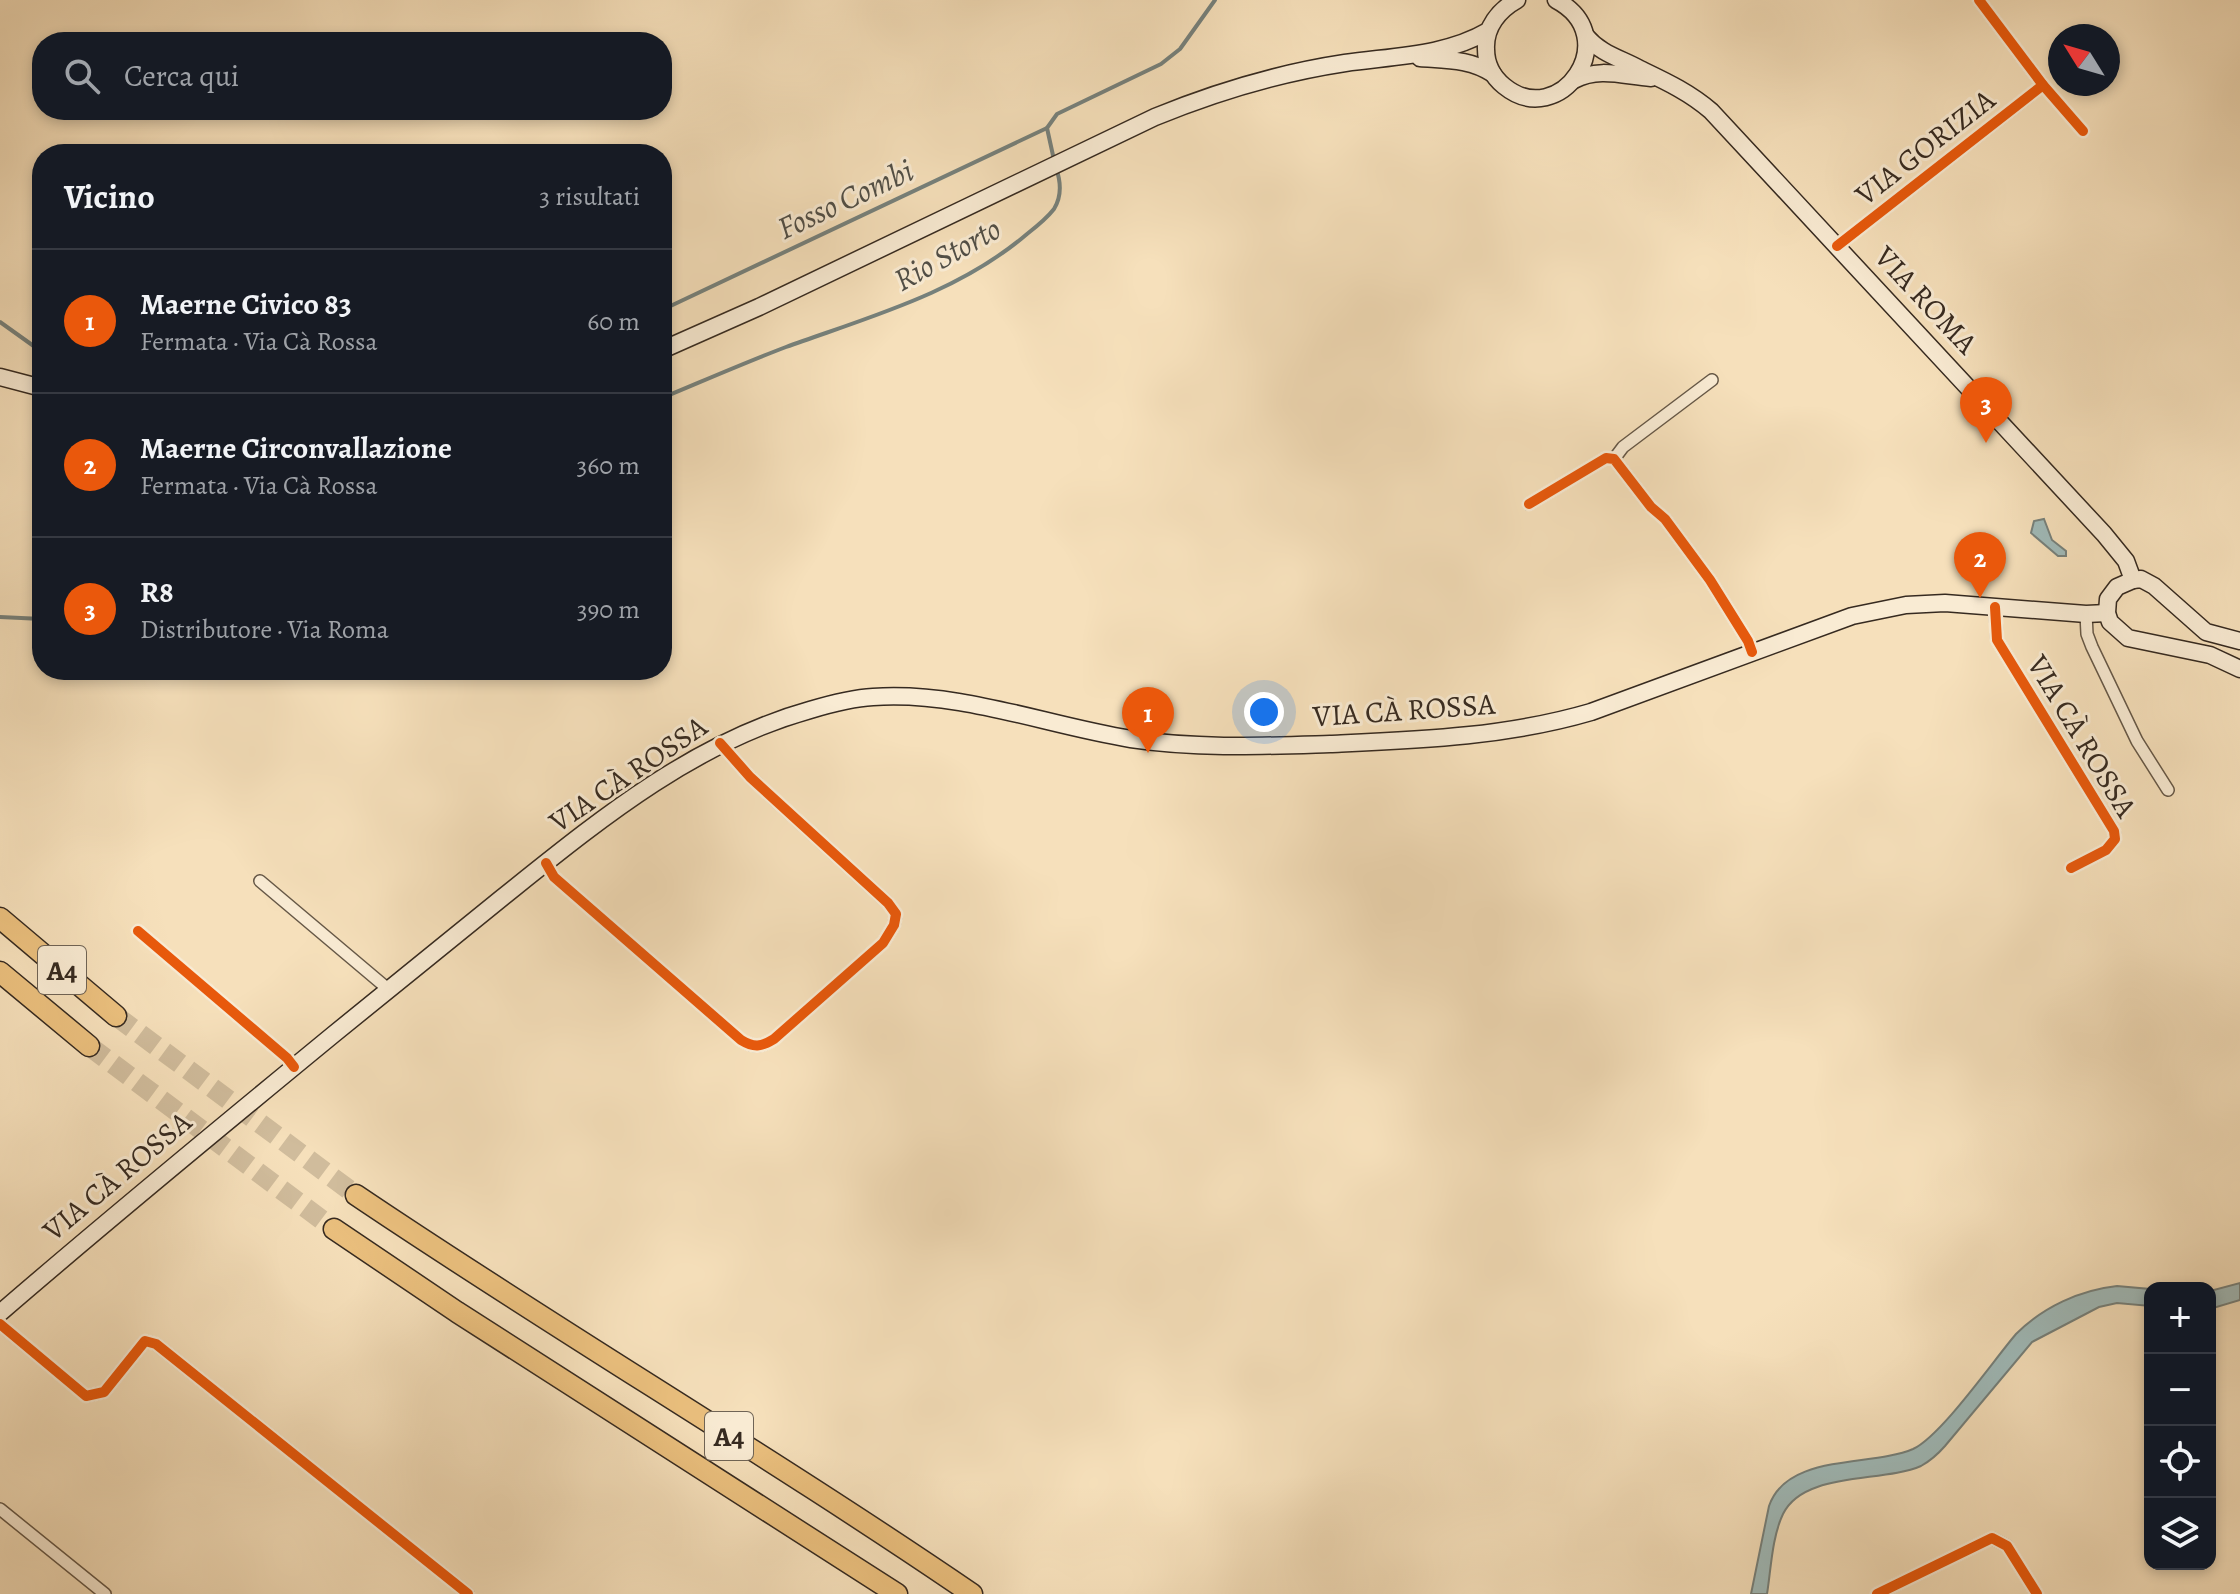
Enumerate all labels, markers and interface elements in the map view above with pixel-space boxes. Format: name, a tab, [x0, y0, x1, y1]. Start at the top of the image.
north arrow	[2048, 24, 2120, 96]
search box	[32, 32, 672, 120]
icon: search	[60, 54, 104, 98]
text: Cerca qui	[124, 56, 239, 96]
street label: VIA GORIZIA	[1846, 79, 2004, 215]
water label: Fosso Combi	[770, 148, 920, 250]
text: Vicino	[64, 173, 155, 220]
text: 3 risultati	[539, 179, 640, 214]
water label: Rio Storto	[886, 207, 1008, 301]
street label: VIA ROMA	[1865, 237, 1987, 363]
text: Maerne Civico 83	[140, 284, 352, 324]
text: 1	[85, 304, 95, 339]
text: 60 m	[587, 304, 640, 339]
text: Fermata · Via Cà Rossa	[140, 324, 378, 359]
pin: 3	[1960, 377, 2012, 443]
text: Maerne Circonvallazione	[140, 428, 452, 468]
text: 2	[84, 448, 96, 483]
text: 360 m	[577, 448, 640, 483]
text: Fermata · Via Cà Rossa	[140, 468, 378, 503]
pin: 2	[1954, 532, 2006, 598]
text: R8	[140, 572, 174, 612]
text: 3	[84, 592, 96, 627]
text: 390 m	[577, 592, 640, 627]
text: Distributore · Via Roma	[140, 612, 389, 647]
street label: VIA CÀ ROSSA	[2017, 647, 2146, 825]
street label: VIA CÀ ROSSA	[1311, 684, 1497, 736]
pin: 1	[1122, 687, 1174, 753]
your location	[1244, 692, 1284, 732]
street label: VIA CÀ ROSSA	[540, 706, 715, 842]
road number: A4	[38, 946, 86, 994]
street label: VIA CÀ ROSSA	[33, 1102, 200, 1251]
map controls	[2144, 1282, 2216, 1570]
button: +	[2144, 1282, 2216, 1354]
button: −	[2144, 1354, 2216, 1426]
road number: A4	[705, 1412, 753, 1460]
button: locate	[2144, 1426, 2216, 1498]
button: layers	[2144, 1498, 2216, 1570]

